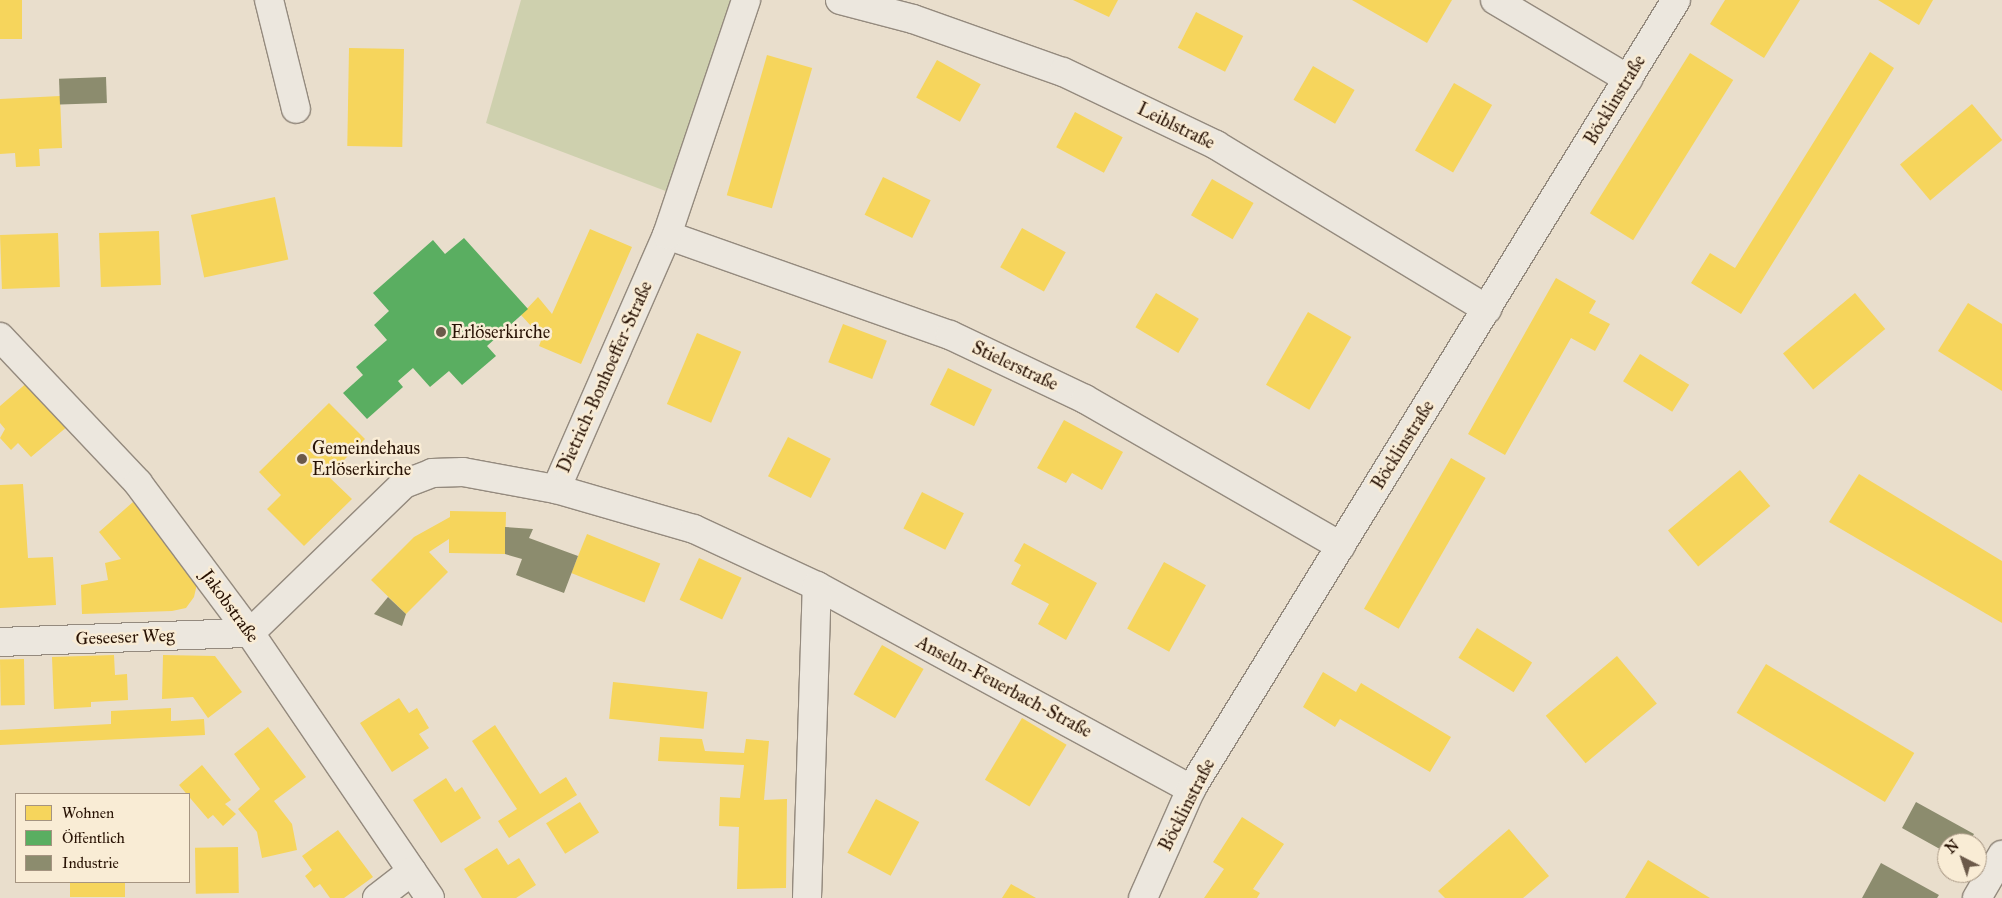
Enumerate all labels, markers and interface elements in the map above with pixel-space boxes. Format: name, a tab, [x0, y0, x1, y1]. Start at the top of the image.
street label: Böcklinstraße	[1580, 51, 1650, 149]
street label: Leiblstraße	[1134, 98, 1218, 154]
street label: Dietrich-Bonhoeffer-Straße	[553, 278, 657, 476]
place label: Erlöserkirche	[451, 321, 550, 343]
marker: Erlöserkirche	[435, 326, 447, 338]
street label: Stielerstraße	[969, 337, 1061, 395]
street label: Böcklinstraße	[1367, 397, 1439, 493]
place label: Gemeindehaus Erlöserkirche	[312, 438, 420, 480]
marker: Gemeindehaus Erlöserkirche	[296, 453, 308, 465]
street label: Jakobstraße	[196, 565, 264, 647]
street label: Geseeser Weg	[75, 624, 175, 650]
street label: Anselm-Feuerbach-Straße	[913, 632, 1095, 742]
street label: Böcklinstraße	[1155, 755, 1219, 855]
legend	[15, 793, 190, 883]
text: Wohnen	[62, 804, 114, 822]
text: Öffentlich	[62, 829, 125, 847]
north arrow	[1937, 833, 1987, 883]
text: N	[1942, 837, 1963, 857]
text: Industrie	[62, 854, 119, 872]

